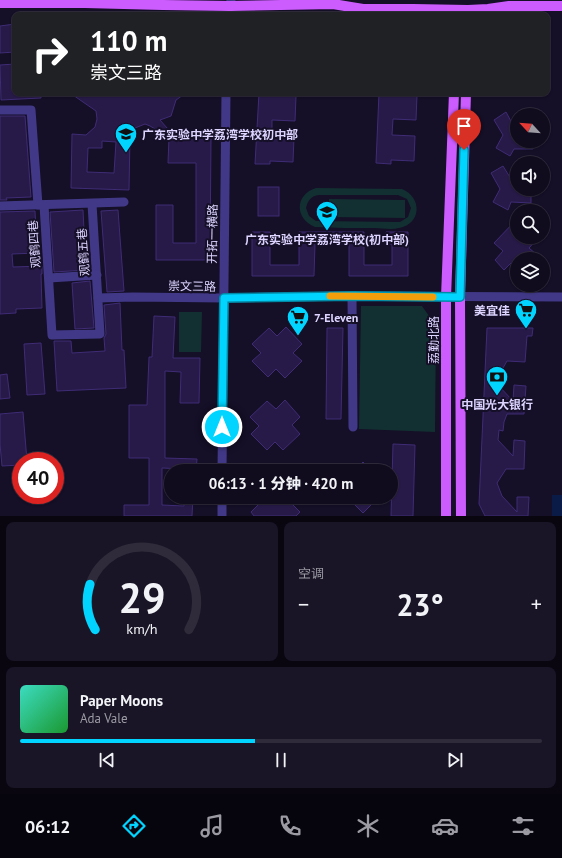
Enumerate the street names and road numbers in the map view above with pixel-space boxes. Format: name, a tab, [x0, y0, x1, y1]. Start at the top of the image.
street label: 开拓一横路	[204, 204, 220, 264]
street label: 观鹤四巷	[25, 220, 43, 268]
street label: 观鹤五巷	[74, 228, 92, 276]
street label: 崇文三路	[168, 278, 216, 294]
street label: 荔勤北路	[426, 316, 441, 364]

